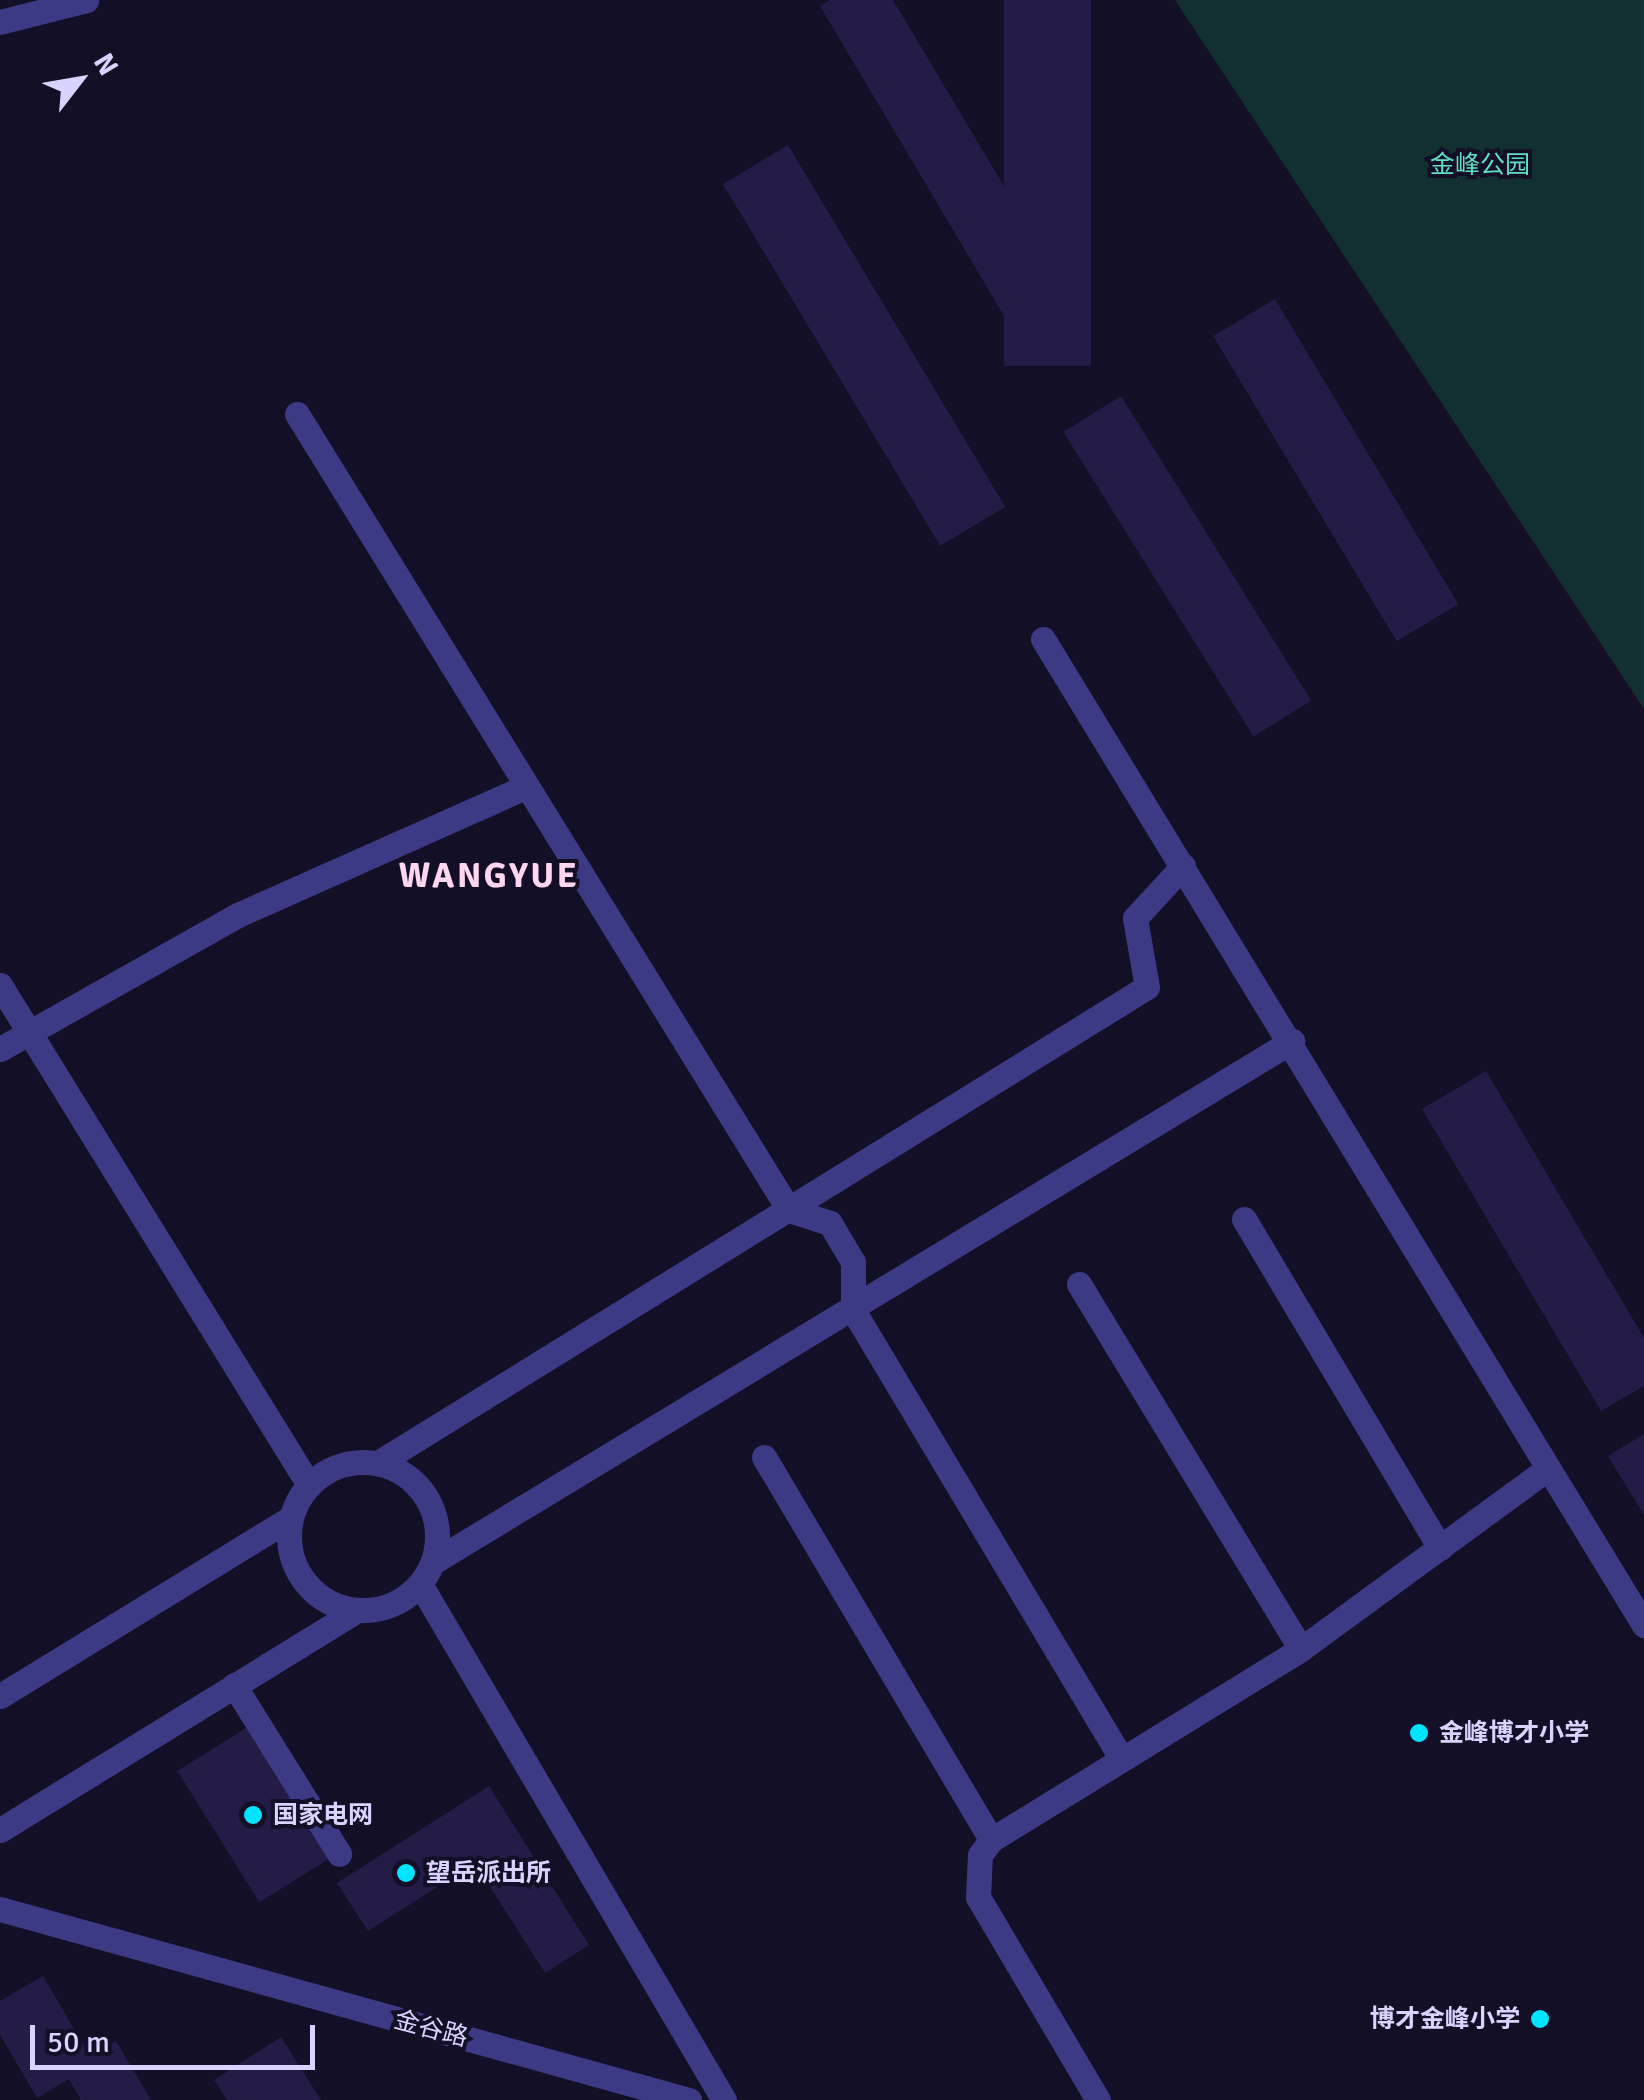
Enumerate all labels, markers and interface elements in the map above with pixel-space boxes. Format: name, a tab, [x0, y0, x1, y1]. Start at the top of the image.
north arrow	[30, 30, 130, 130]
text: N	[86, 47, 125, 82]
park label: 金峰公园	[1430, 150, 1530, 180]
district label: WANGYUE	[399, 855, 579, 897]
place label: 金峰博才小学	[1439, 1718, 1589, 1748]
marker: 金峰博才小学	[1408, 1722, 1430, 1744]
place label: 国家电网	[273, 1800, 373, 1830]
marker: 国家电网	[242, 1804, 264, 1826]
place label: 望岳派出所	[426, 1858, 551, 1888]
marker: 望岳派出所	[395, 1862, 417, 1884]
place label: 博才金峰小学	[1370, 2004, 1520, 2034]
scale bar	[35, 2005, 320, 2067]
street label: 金谷路	[391, 2005, 471, 2053]
marker: 博才金峰小学	[1529, 2008, 1551, 2030]
text: 50 m	[47, 2024, 110, 2061]

